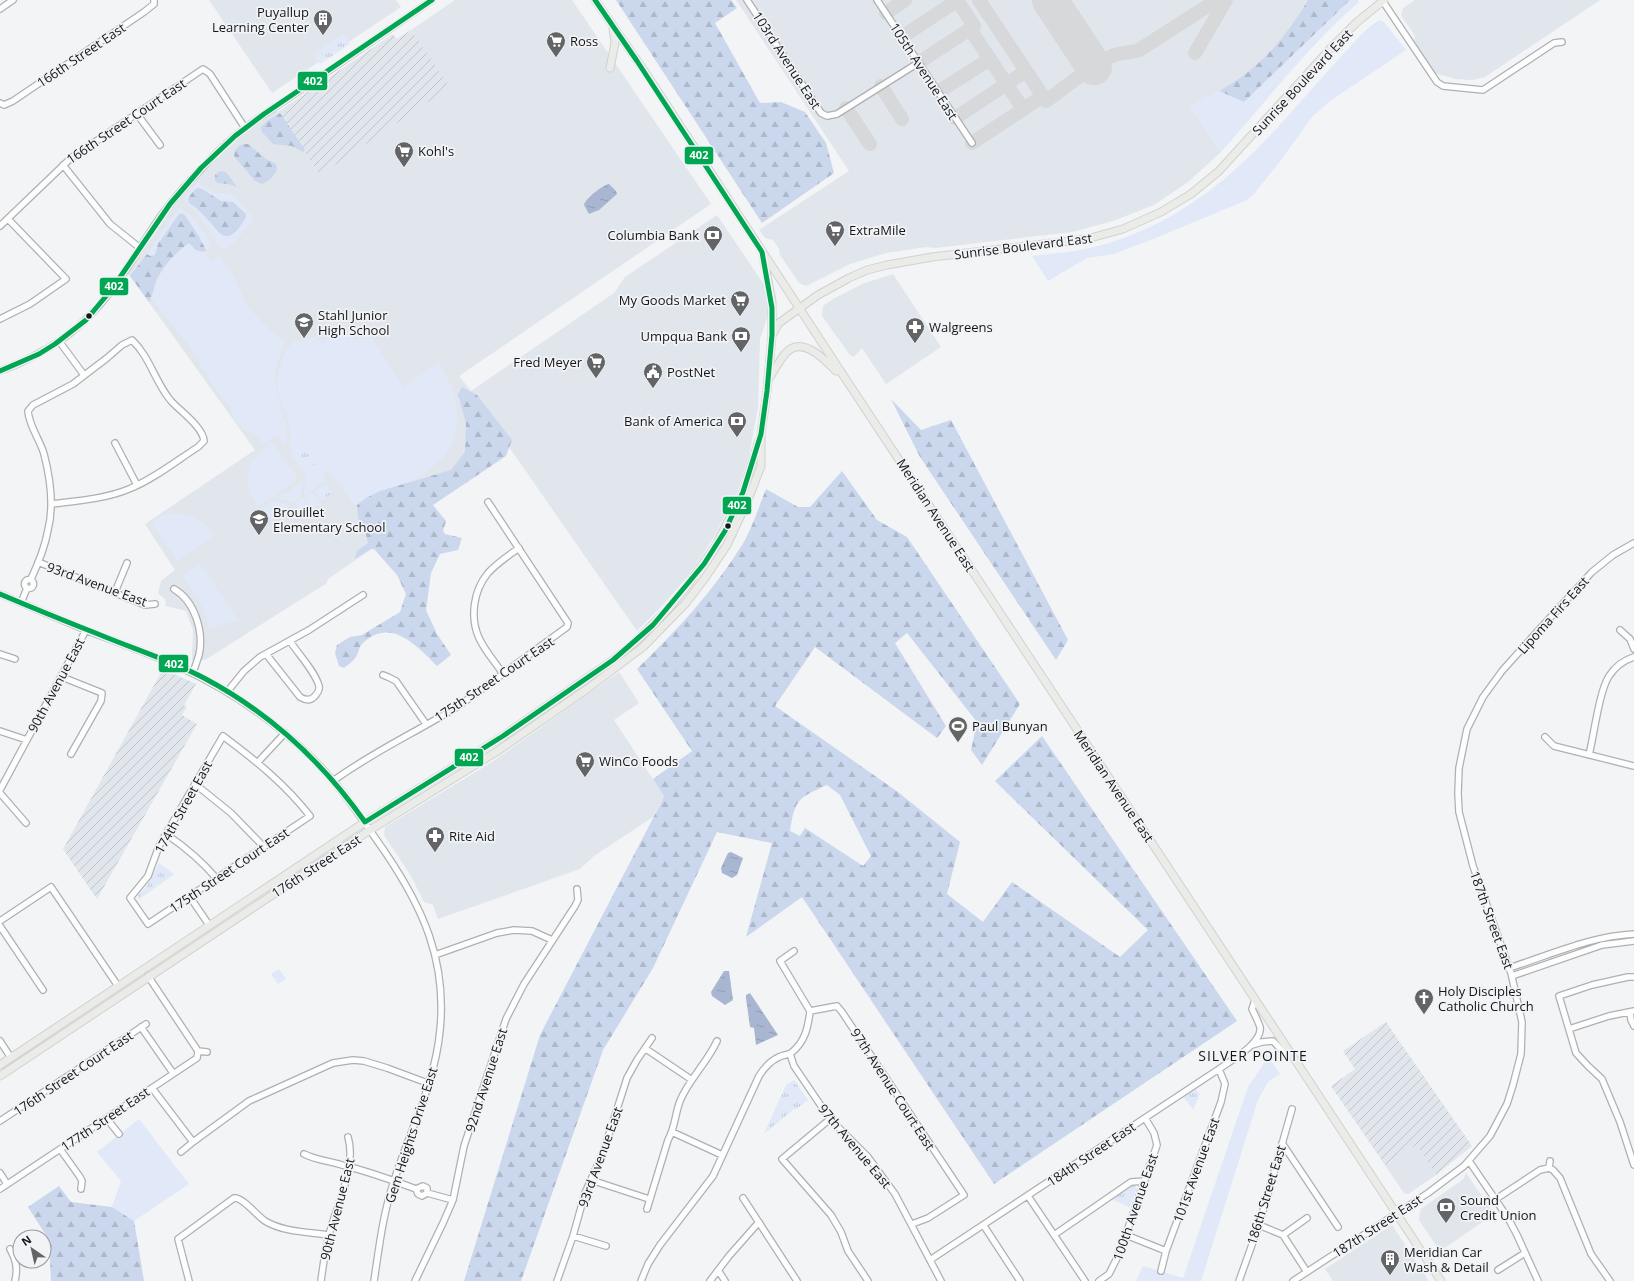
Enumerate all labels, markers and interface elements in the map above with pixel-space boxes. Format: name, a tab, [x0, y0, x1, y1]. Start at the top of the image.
place label: Puyallup Learning Center	[212, 3, 310, 36]
building icon: Puyallup Learning Center	[312, 8, 334, 36]
street label: 103rd Avenue East	[749, 8, 825, 113]
street label: 166th Street East	[33, 18, 129, 91]
street label: 105th Avenue East	[886, 19, 962, 123]
street label: Sunrise Boulevard East	[1248, 25, 1356, 139]
supermarket icon: Ross	[545, 30, 567, 58]
place label: Ross	[570, 32, 598, 50]
line badge: 402	[297, 71, 328, 91]
text: 402	[304, 73, 322, 88]
street label: 166th Street Court East	[63, 74, 190, 168]
supermarket icon: Kohl's	[393, 140, 415, 168]
place label: Kohl's	[418, 142, 454, 160]
line badge: 402	[684, 146, 714, 165]
text: 402	[690, 147, 708, 162]
supermarket icon: ExtraMile	[824, 219, 846, 247]
place label: ExtraMile	[849, 221, 906, 239]
bank icon: Columbia Bank	[702, 224, 724, 252]
place label: Columbia Bank	[607, 226, 699, 244]
street label: Sunrise Boulevard East	[953, 229, 1093, 263]
line badge: 402	[99, 277, 129, 296]
text: 402	[105, 278, 123, 293]
supermarket icon: My Goods Market	[729, 289, 751, 317]
place label: My Goods Market	[619, 291, 726, 309]
place label: Stahl Junior High School	[318, 306, 390, 339]
unlabelled marker	[84, 311, 94, 321]
school or university icon: Stahl Junior High School	[293, 311, 315, 339]
pharmacy icon: Walgreens	[904, 316, 926, 344]
place label: Walgreens	[929, 318, 993, 336]
bank icon: Umpqua Bank	[730, 325, 752, 353]
place label: Umpqua Bank	[641, 327, 727, 345]
supermarket icon: Fred Meyer	[585, 351, 607, 379]
place label: Fred Meyer	[513, 353, 583, 371]
public building icon: PostNet	[642, 361, 664, 389]
place label: PostNet	[667, 363, 716, 381]
bank icon: Bank of America	[726, 410, 748, 438]
place label: Bank of America	[624, 412, 723, 430]
street label: Meridian Avenue East	[893, 455, 980, 575]
line badge: 402	[722, 496, 752, 515]
text: 402	[728, 497, 746, 512]
place label: Brouillet Elementary School	[273, 503, 385, 536]
school or university icon: Brouillet Elementary School	[248, 508, 270, 536]
unlabelled marker	[723, 521, 733, 531]
street label: 93rd Avenue East	[44, 558, 150, 611]
street label: Lipoma Firs East	[1513, 572, 1593, 658]
street label: 175th Street Court East	[431, 632, 558, 726]
street label: 90th Avenue East	[23, 634, 89, 735]
line badge: 402	[158, 654, 189, 673]
text: 402	[165, 656, 183, 671]
sports icon: Paul Bunyan	[947, 715, 969, 743]
place label: Paul Bunyan	[972, 717, 1048, 735]
street label: Meridian Avenue East	[1070, 727, 1158, 846]
line badge: 402	[454, 748, 484, 767]
text: 402	[460, 749, 478, 764]
supermarket icon: WinCo Foods	[574, 750, 596, 778]
place label: WinCo Foods	[599, 752, 678, 770]
street label: 174th Street East	[150, 757, 216, 857]
street label: 175th Street Court East	[166, 823, 293, 917]
pharmacy icon: Rite Aid	[424, 825, 446, 853]
place label: Rite Aid	[449, 827, 495, 845]
street label: 176th Street East	[268, 830, 365, 902]
street label: 187th Street East	[1466, 868, 1518, 972]
place label: Holy Disciples Catholic Church	[1438, 982, 1534, 1015]
church icon: Holy Disciples Catholic Church	[1413, 987, 1435, 1015]
street label: 92nd Avenue East	[461, 1025, 511, 1134]
street label: 97th Avenue Court East	[847, 1025, 939, 1154]
street label: 176th Street Court East	[10, 1026, 137, 1120]
district label: SILVER POINTE	[1198, 1046, 1308, 1065]
street label: Gem Heights Drive East	[380, 1064, 442, 1205]
street label: 177th Street East	[57, 1082, 153, 1155]
street label: 97th Avenue East	[814, 1100, 896, 1192]
street label: 93rd Avenue East	[574, 1104, 627, 1210]
street label: 101st Avenue East	[1169, 1115, 1223, 1225]
street label: 184th Street East	[1043, 1117, 1139, 1190]
street label: 186th Street East	[1242, 1143, 1290, 1247]
street label: 100th Avenue East	[1108, 1151, 1162, 1263]
street label: 90th Avenue East	[316, 1156, 358, 1262]
street label: 187th Street East	[1329, 1190, 1426, 1262]
place label: Sound Credit Union	[1460, 1191, 1537, 1224]
bank icon: Sound Credit Union	[1435, 1196, 1457, 1224]
north arrow	[12, 1229, 52, 1269]
text: N	[18, 1232, 34, 1249]
place label: Meridian Car Wash & Detail	[1404, 1243, 1489, 1276]
building icon: Meridian Car Wash & Detail	[1379, 1248, 1401, 1276]

